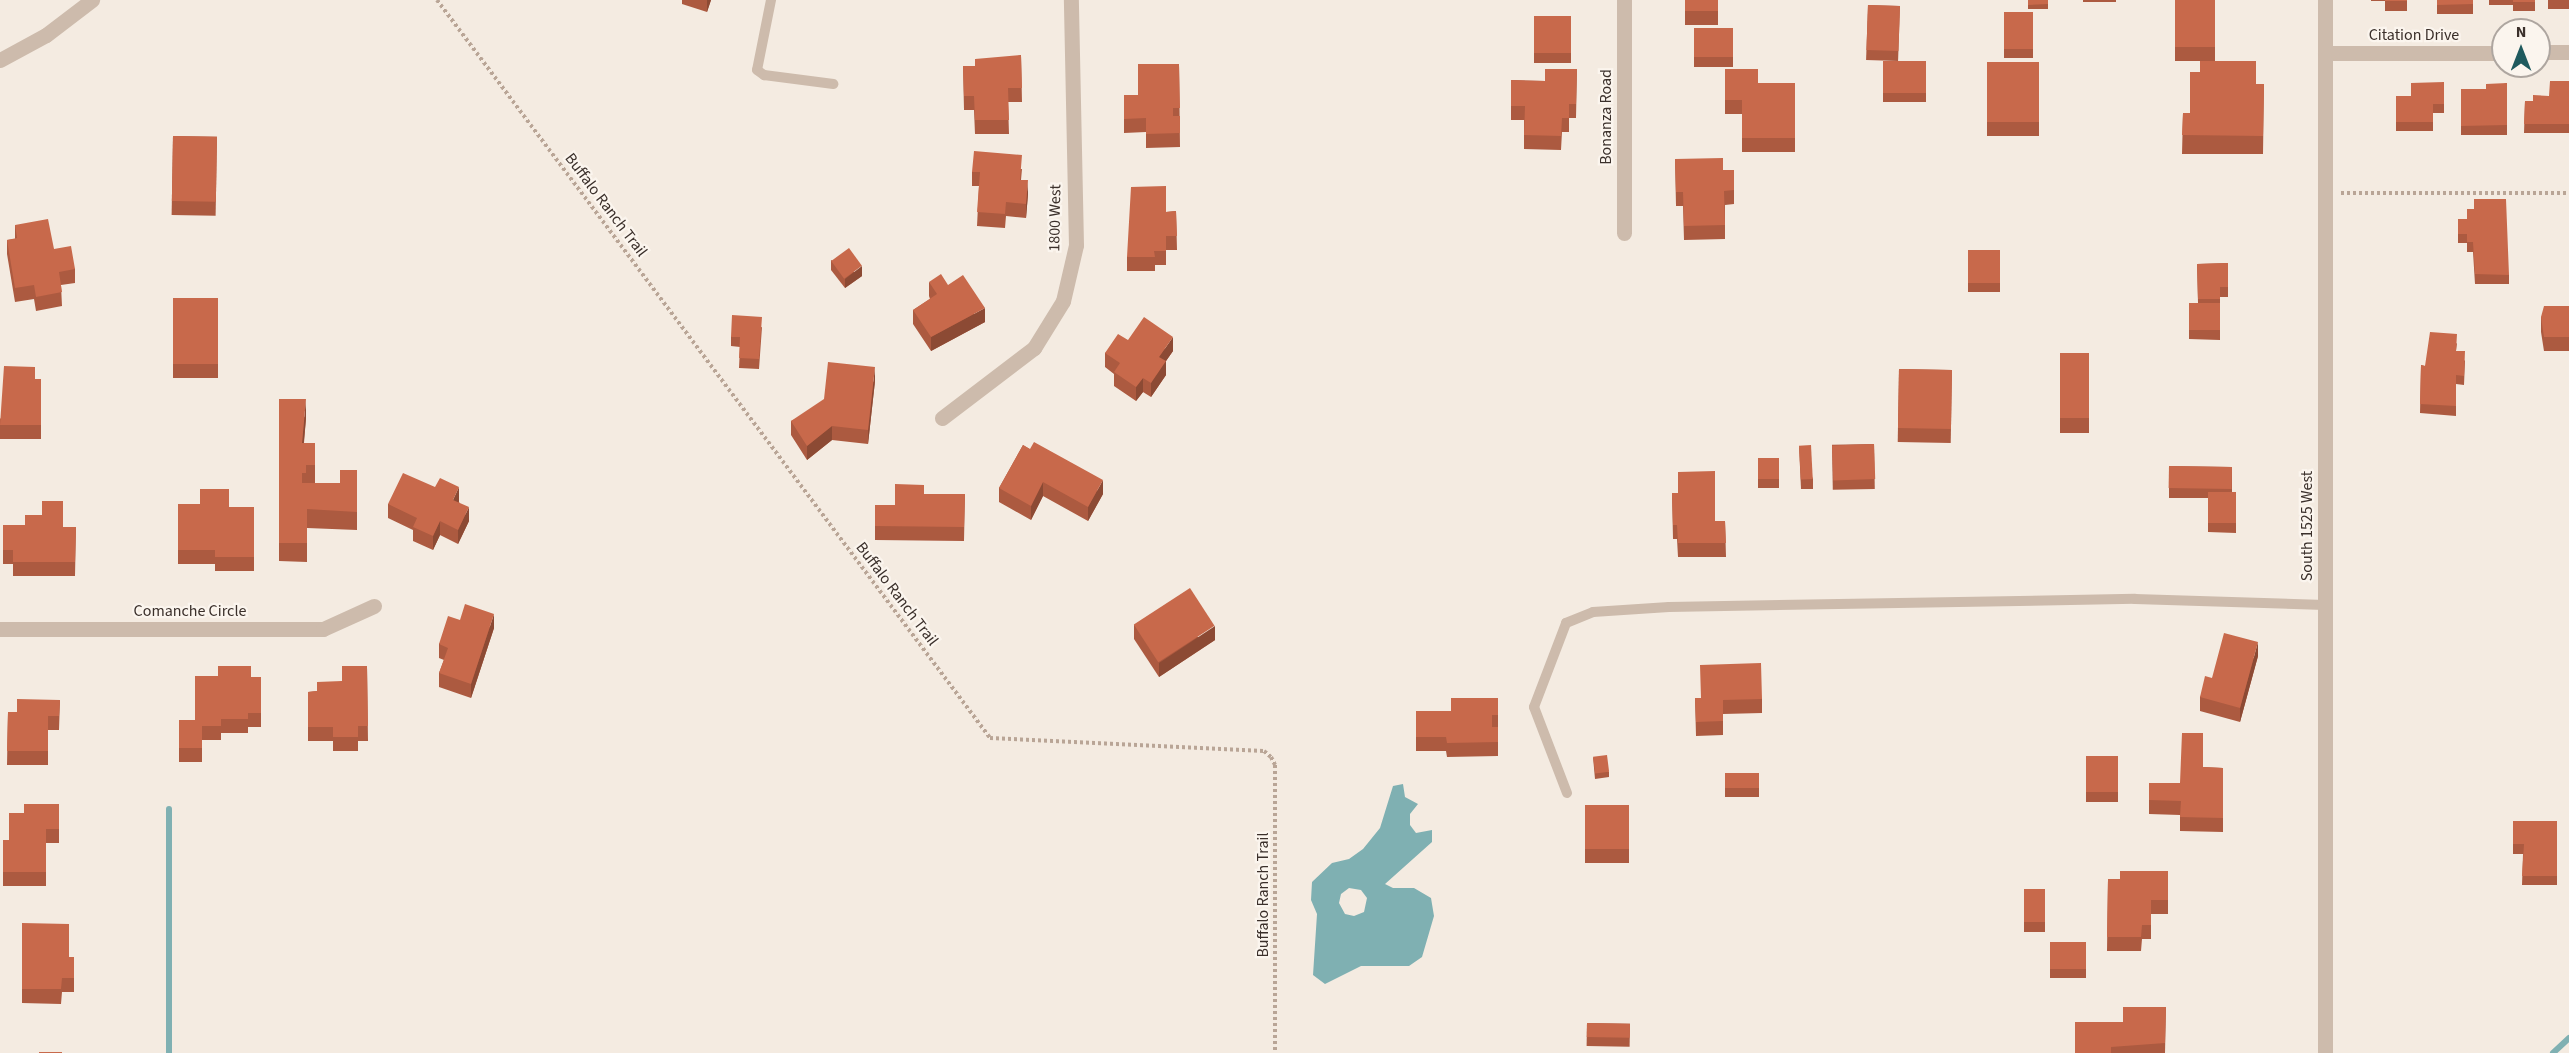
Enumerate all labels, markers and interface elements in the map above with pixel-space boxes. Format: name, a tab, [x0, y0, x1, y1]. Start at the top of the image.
north arrow	[2491, 18, 2551, 78]
text: N	[2516, 21, 2526, 43]
street label: Citation Drive	[2369, 25, 2459, 45]
street label: Bonanza Road	[1596, 69, 1616, 165]
street label: Buffalo Ranch Trail	[561, 149, 651, 261]
street label: 1800 West	[1045, 184, 1065, 252]
street label: South 1525 West	[2297, 471, 2317, 581]
street label: Buffalo Ranch Trail	[852, 538, 942, 650]
street label: Comanche Circle	[134, 601, 246, 621]
street label: Buffalo Ranch Trail	[1253, 832, 1273, 958]

